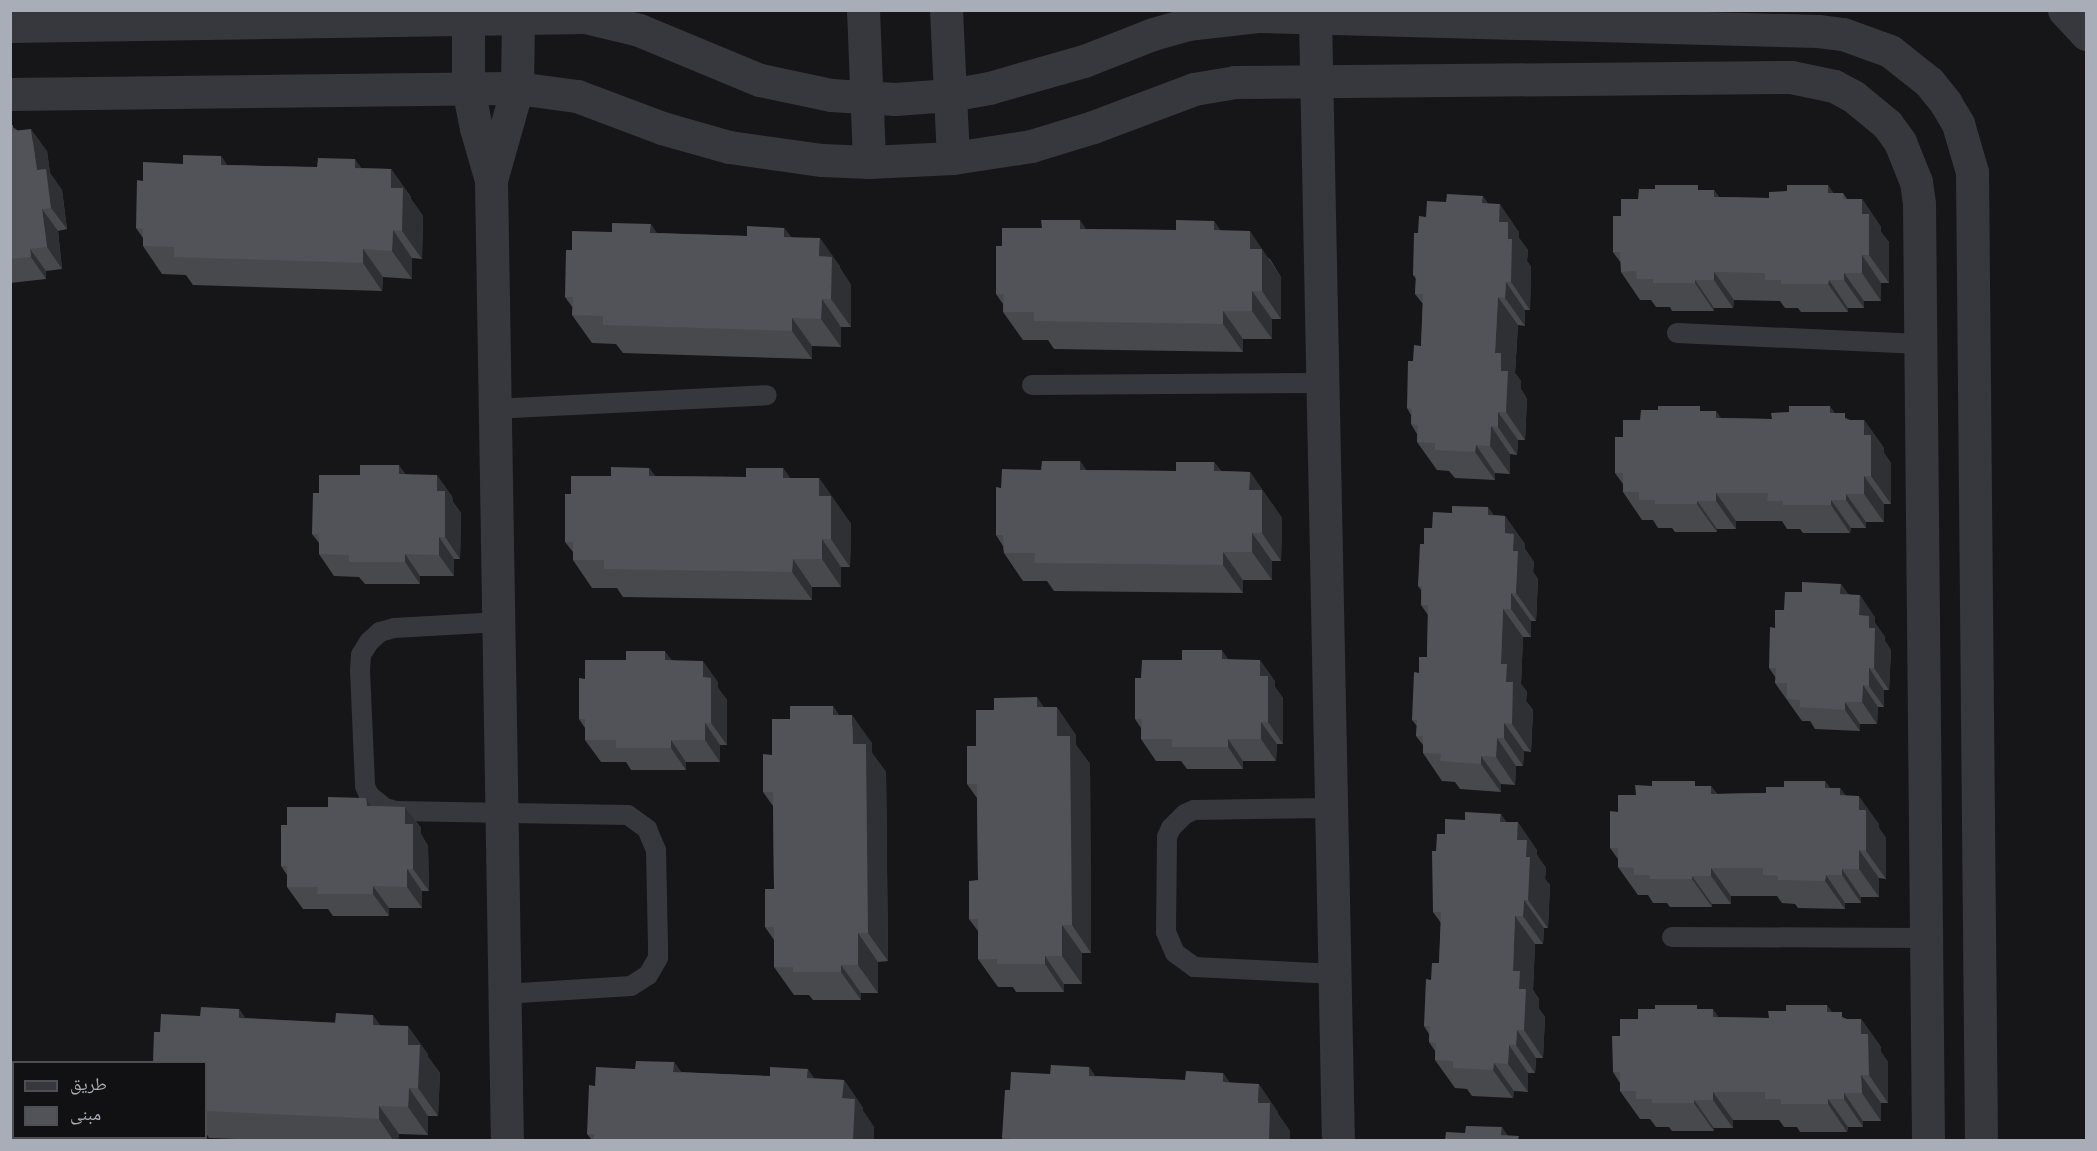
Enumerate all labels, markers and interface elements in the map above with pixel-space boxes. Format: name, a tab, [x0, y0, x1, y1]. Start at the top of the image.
legend	[12, 1061, 207, 1139]
text: طريق	[70, 1072, 107, 1094]
text: مبنى	[70, 1102, 101, 1124]

